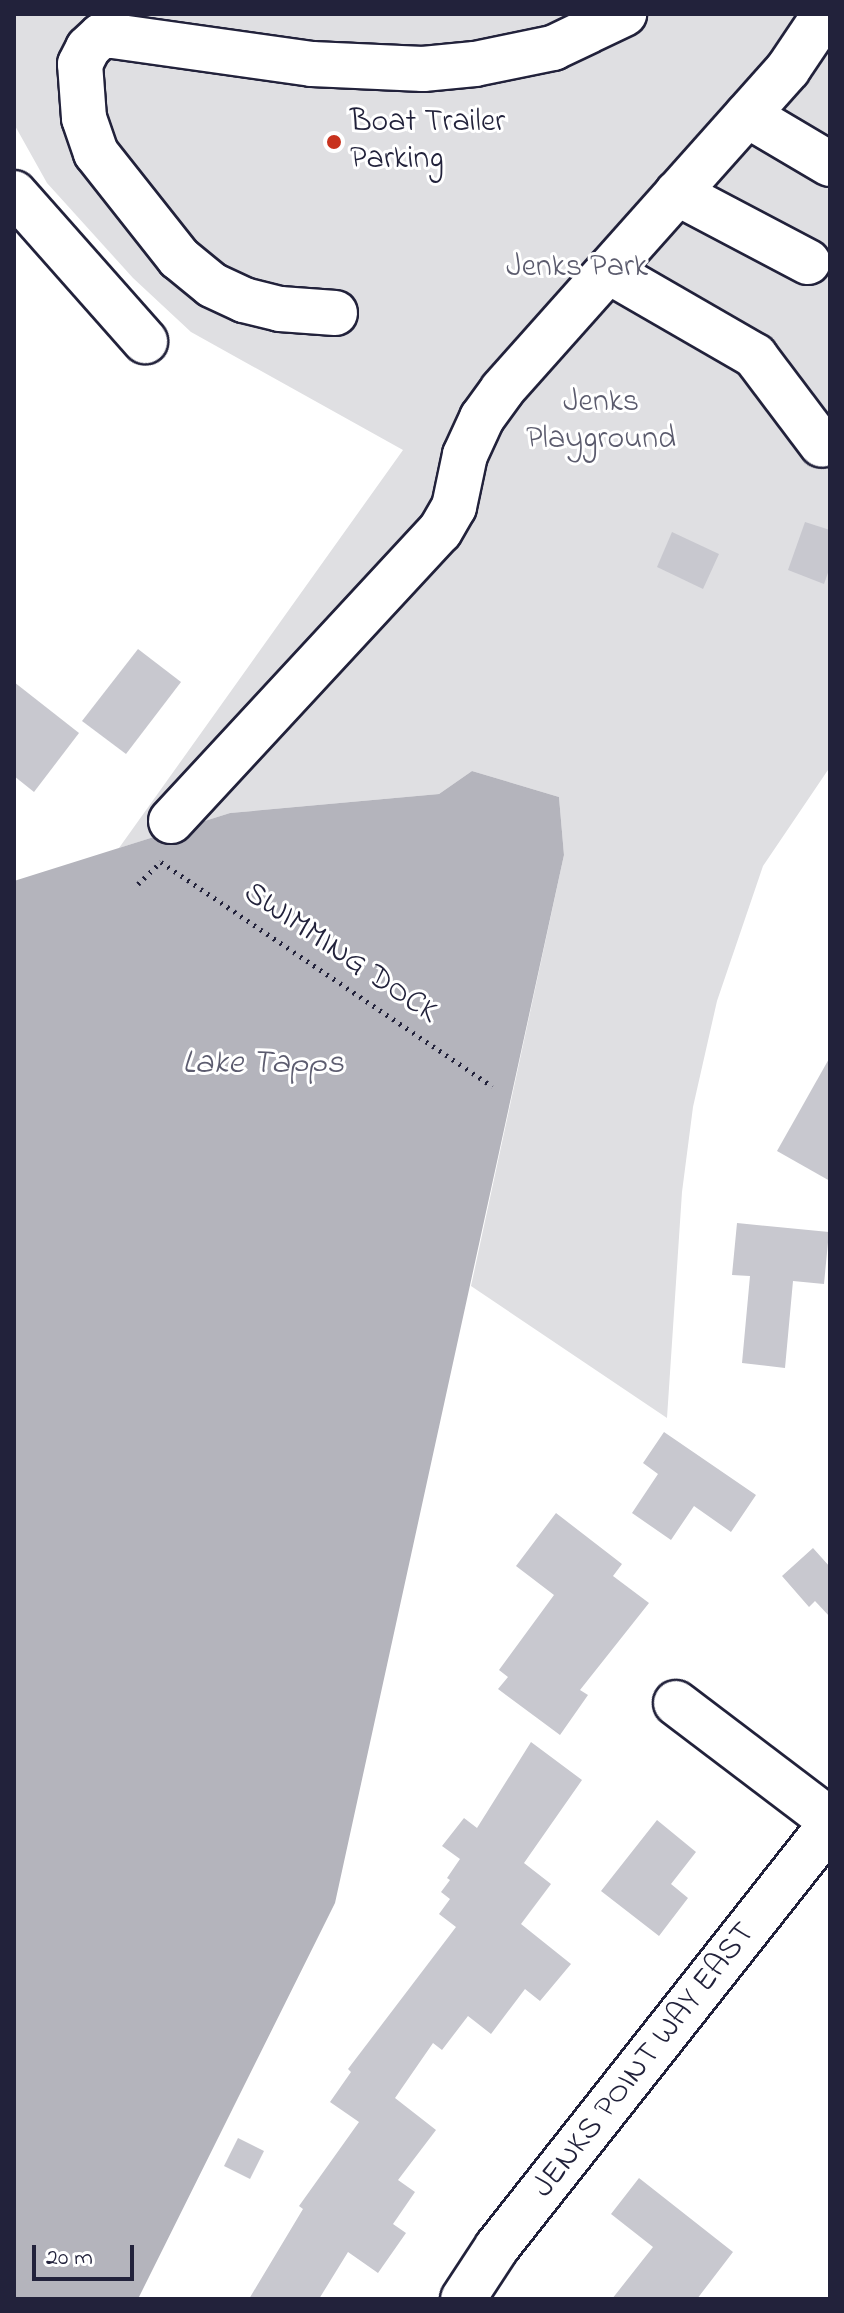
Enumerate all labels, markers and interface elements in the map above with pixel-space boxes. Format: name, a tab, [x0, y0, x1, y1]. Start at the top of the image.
place label: Boat Trailer Parking	[350, 105, 505, 180]
marker: Boat Trailer Parking	[325, 133, 343, 151]
park label: Jenks Park	[506, 249, 648, 287]
park label: Jenks Playground	[526, 385, 676, 460]
street label: SWIMMING DOCK	[235, 875, 445, 1033]
water label: Lake Tapps	[182, 1045, 344, 1085]
street label: JENKS POINT WAY EAST	[526, 1916, 764, 2206]
scale bar	[36, 2229, 138, 2279]
text: 20 m	[46, 2241, 93, 2276]

